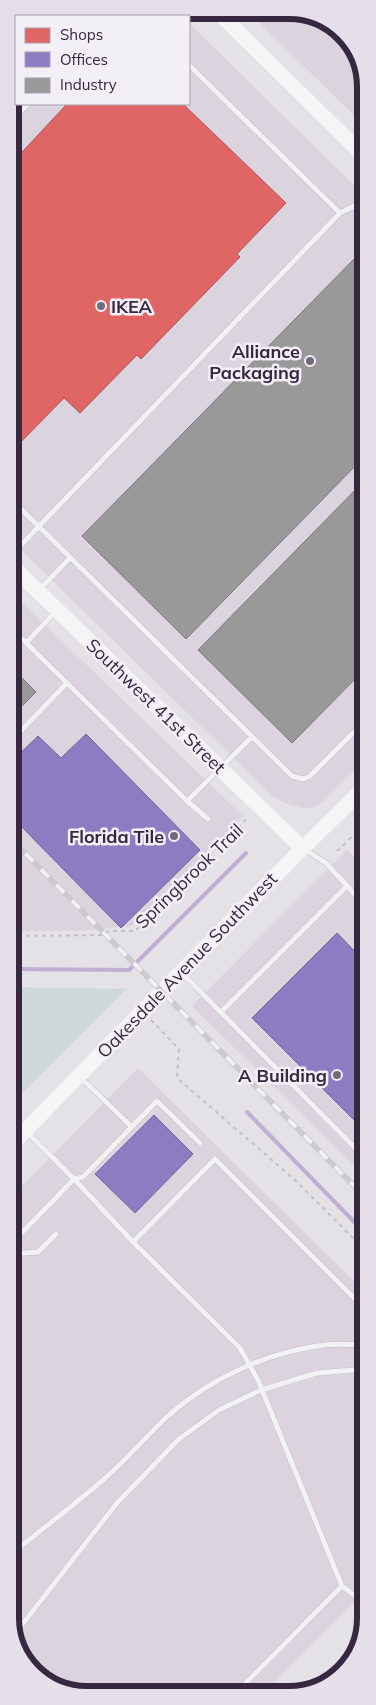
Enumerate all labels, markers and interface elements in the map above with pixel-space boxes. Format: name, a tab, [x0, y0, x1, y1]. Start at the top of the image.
legend	[15, 15, 190, 105]
text: Shops	[60, 25, 103, 44]
text: Offices	[60, 50, 108, 69]
text: Industry	[60, 75, 117, 94]
place label: IKEA	[111, 295, 153, 318]
marker: IKEA	[95, 300, 107, 312]
place label: Alliance Packaging	[209, 340, 300, 384]
marker: Alliance Packaging	[304, 355, 316, 367]
street label: Southwest 41st Street	[81, 633, 231, 779]
street label: Springbrook Trail	[130, 819, 248, 933]
place label: Florida Tile	[69, 825, 164, 848]
marker: Florida Tile	[168, 830, 180, 842]
street label: Oakesdale Avenue Southwest	[92, 867, 282, 1063]
place label: A Building	[238, 1064, 327, 1087]
marker: A Building	[331, 1069, 343, 1081]

